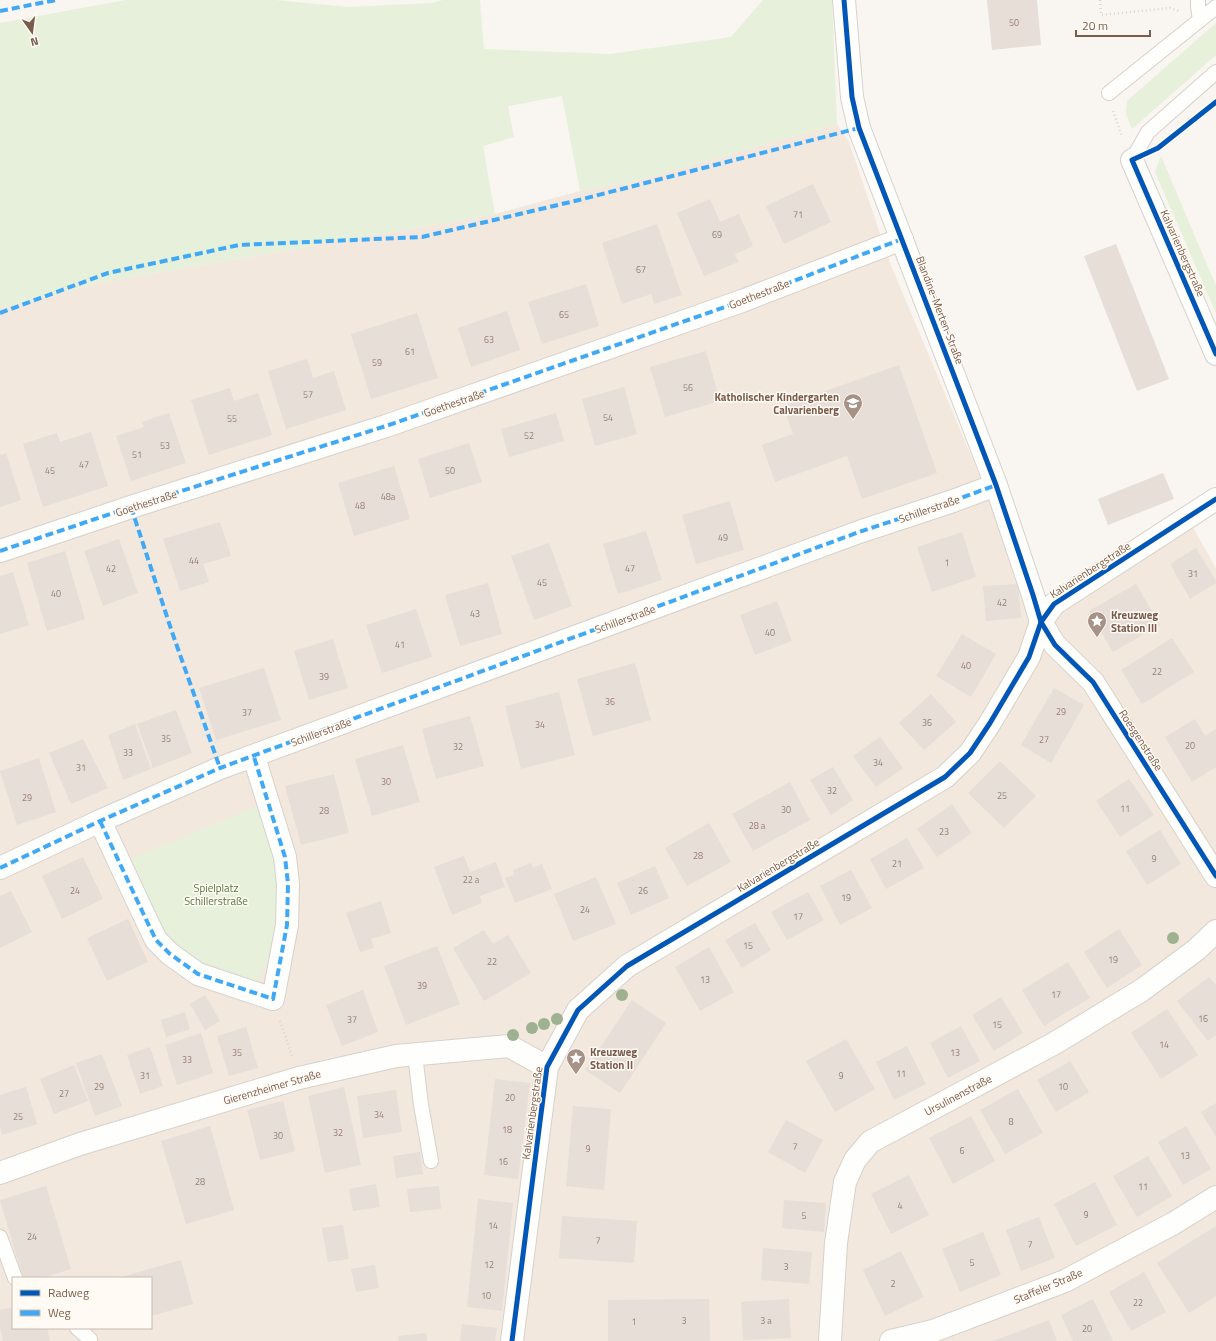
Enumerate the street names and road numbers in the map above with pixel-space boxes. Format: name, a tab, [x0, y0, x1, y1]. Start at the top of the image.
street label: Kalvarienbergstraße	[1157, 207, 1210, 299]
street label: Blandine-Merten-Straße	[912, 254, 968, 367]
street label: Goethestraße	[726, 275, 792, 313]
street label: Goethestraße	[421, 385, 487, 421]
street label: Goethestraße	[113, 485, 179, 520]
street label: Schillerstraße	[896, 491, 962, 527]
street label: Kalvarienbergstraße	[1046, 538, 1134, 602]
street label: Schillerstraße	[592, 600, 658, 637]
street label: Roesgenstraße	[1115, 706, 1167, 774]
street label: Schillerstraße	[288, 713, 354, 750]
street label: Kalvarienbergstraße	[734, 834, 823, 896]
street label: Gierenzheimer Straße	[221, 1065, 323, 1109]
street label: Kalvarienbergstraße	[518, 1065, 546, 1160]
street label: Ursulinenstraße	[921, 1070, 995, 1120]
street label: Staffeler Straße	[1011, 1264, 1085, 1308]

